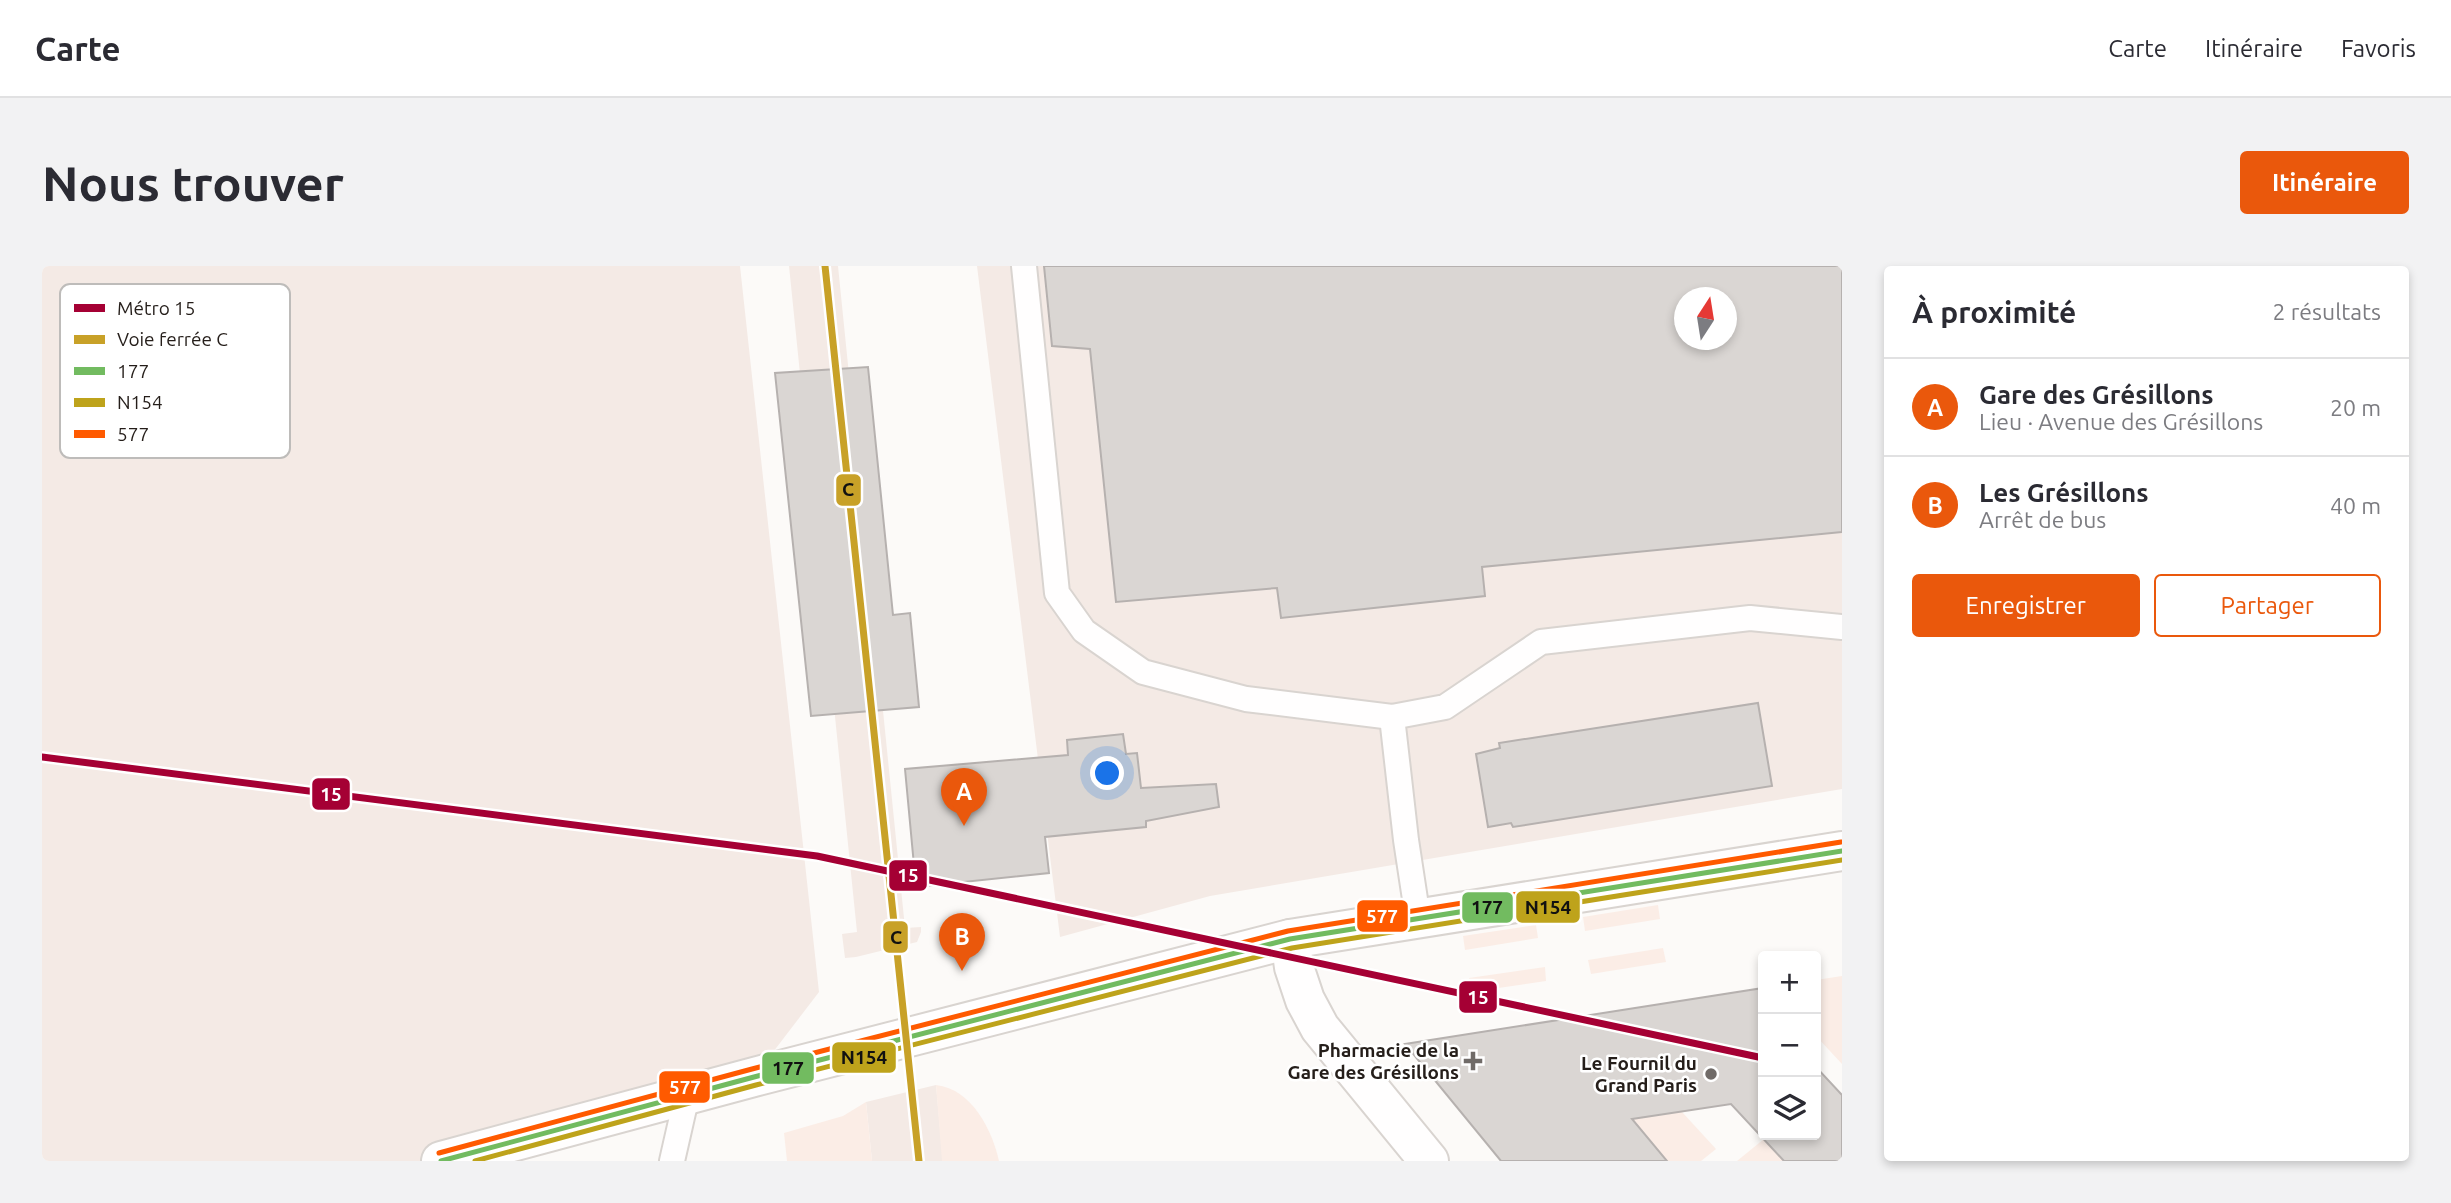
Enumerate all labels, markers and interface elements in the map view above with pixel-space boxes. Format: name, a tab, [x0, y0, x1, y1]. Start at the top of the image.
text: Carte	[35, 30, 121, 67]
text: Carte	[2108, 35, 2167, 62]
text: Itinéraire	[2205, 35, 2303, 62]
text: Favoris	[2341, 35, 2416, 62]
button: Itinéraire	[2240, 151, 2409, 214]
text: Nous trouver	[42, 155, 344, 210]
legend	[60, 284, 290, 458]
north arrow	[1674, 287, 1737, 350]
text: À proximité	[1912, 295, 2076, 329]
text: Métro 15	[117, 297, 196, 319]
text: 2 résultats	[2272, 299, 2381, 324]
text: Voie ferrée C	[117, 328, 228, 350]
text: 177	[117, 360, 149, 382]
text: Gare des Grésillons	[1979, 380, 2214, 409]
text: N154	[117, 391, 163, 413]
text: A	[1927, 395, 1943, 420]
text: 20 m	[2330, 395, 2381, 420]
text: Lieu · Avenue des Grésillons	[1979, 409, 2263, 434]
text: 577	[117, 423, 149, 445]
line badge: C	[835, 473, 862, 507]
text: C	[842, 478, 854, 500]
text: Les Grésillons	[1979, 478, 2149, 507]
text: B	[1927, 493, 1943, 518]
text: 40 m	[2330, 493, 2381, 518]
text: Arrêt de bus	[1979, 507, 2106, 532]
button: Enregistrer	[1912, 574, 2140, 637]
button: Partager	[2154, 574, 2381, 637]
your location	[1090, 756, 1124, 790]
pin: A	[941, 768, 987, 826]
line badge: 15	[311, 777, 351, 811]
text: 15	[320, 783, 342, 805]
line badge: 15	[888, 859, 928, 892]
text: 15	[897, 864, 919, 886]
line badge: N154	[1515, 890, 1581, 924]
line badge: 177	[1461, 891, 1514, 924]
text: 177	[1471, 896, 1503, 918]
text: N154	[1525, 896, 1571, 918]
line badge: 577	[1356, 899, 1409, 933]
text: 577	[1366, 905, 1398, 927]
pin: B	[939, 913, 985, 971]
line badge: C	[882, 920, 909, 954]
text: C	[890, 926, 902, 948]
map controls	[1758, 951, 1821, 1140]
button: +	[1758, 951, 1821, 1014]
line badge: 15	[1458, 980, 1498, 1014]
text: 15	[1467, 986, 1489, 1008]
button: −	[1758, 1014, 1821, 1077]
place label: Pharmacie de la Gare des Grésillons	[1288, 1039, 1459, 1083]
line badge: N154	[831, 1041, 897, 1074]
text: N154	[841, 1046, 887, 1068]
line badge: 177	[761, 1051, 815, 1085]
place label: Le Fournil du Grand Paris	[1581, 1052, 1697, 1096]
marker: Pharmacie de la Gare des Grésillons	[1465, 1053, 1481, 1069]
text: 177	[772, 1057, 804, 1079]
marker: Le Fournil du Grand Paris	[1703, 1066, 1719, 1082]
line badge: 577	[658, 1070, 711, 1104]
text: 577	[669, 1076, 701, 1098]
button: layers	[1758, 1077, 1821, 1140]

